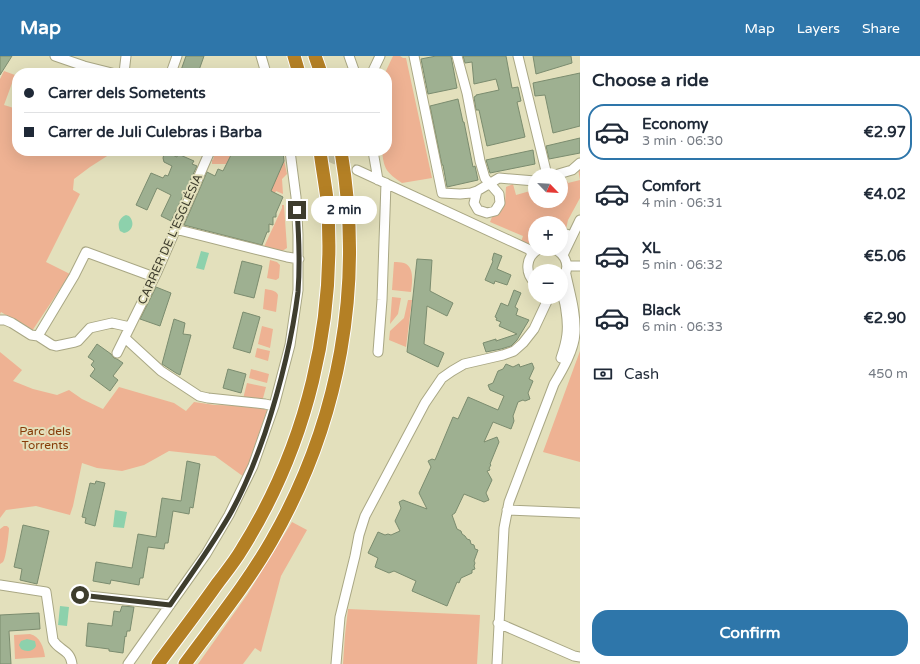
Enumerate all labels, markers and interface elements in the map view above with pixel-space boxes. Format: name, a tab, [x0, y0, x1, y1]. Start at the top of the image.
text: Map	[20, 17, 61, 39]
text: Map	[745, 20, 775, 37]
text: Layers	[797, 20, 840, 37]
text: Share	[862, 20, 900, 37]
text: Choose a ride	[592, 69, 709, 91]
text: Carrer dels Sometents	[48, 84, 206, 102]
icon: car	[594, 114, 630, 150]
text: Economy	[642, 115, 708, 133]
text: Carrer de Juli Culebras i Barba	[48, 123, 262, 141]
text: €2.97	[864, 123, 906, 141]
text: 3 min · 06:30	[642, 133, 723, 149]
north arrow	[528, 168, 568, 208]
map controls	[528, 168, 568, 304]
street label: CARRER DE L'ESGLÉSIA	[135, 171, 205, 306]
icon: car	[594, 176, 630, 212]
text: Comfort	[642, 177, 701, 195]
text: €4.02	[864, 185, 906, 203]
text: 4 min · 06:31	[642, 195, 723, 211]
callout: 2 min	[311, 196, 377, 224]
route end	[288, 201, 306, 219]
text: 2 min	[327, 202, 361, 218]
button: +	[528, 216, 568, 256]
icon: car	[594, 238, 630, 274]
text: XL	[642, 239, 661, 257]
text: €5.06	[864, 247, 906, 265]
text: 5 min · 06:32	[642, 257, 723, 273]
button: −	[528, 264, 568, 304]
icon: car	[594, 300, 630, 336]
text: Black	[642, 301, 681, 319]
text: €2.90	[864, 309, 906, 327]
text: 6 min · 06:33	[642, 319, 723, 335]
icon: cash	[592, 363, 614, 385]
text: Cash	[624, 365, 659, 383]
text: 450 m	[868, 366, 908, 382]
park label: Parc dels Torrents	[19, 424, 71, 452]
route start	[71, 586, 89, 604]
button: Confirm	[592, 610, 908, 656]

